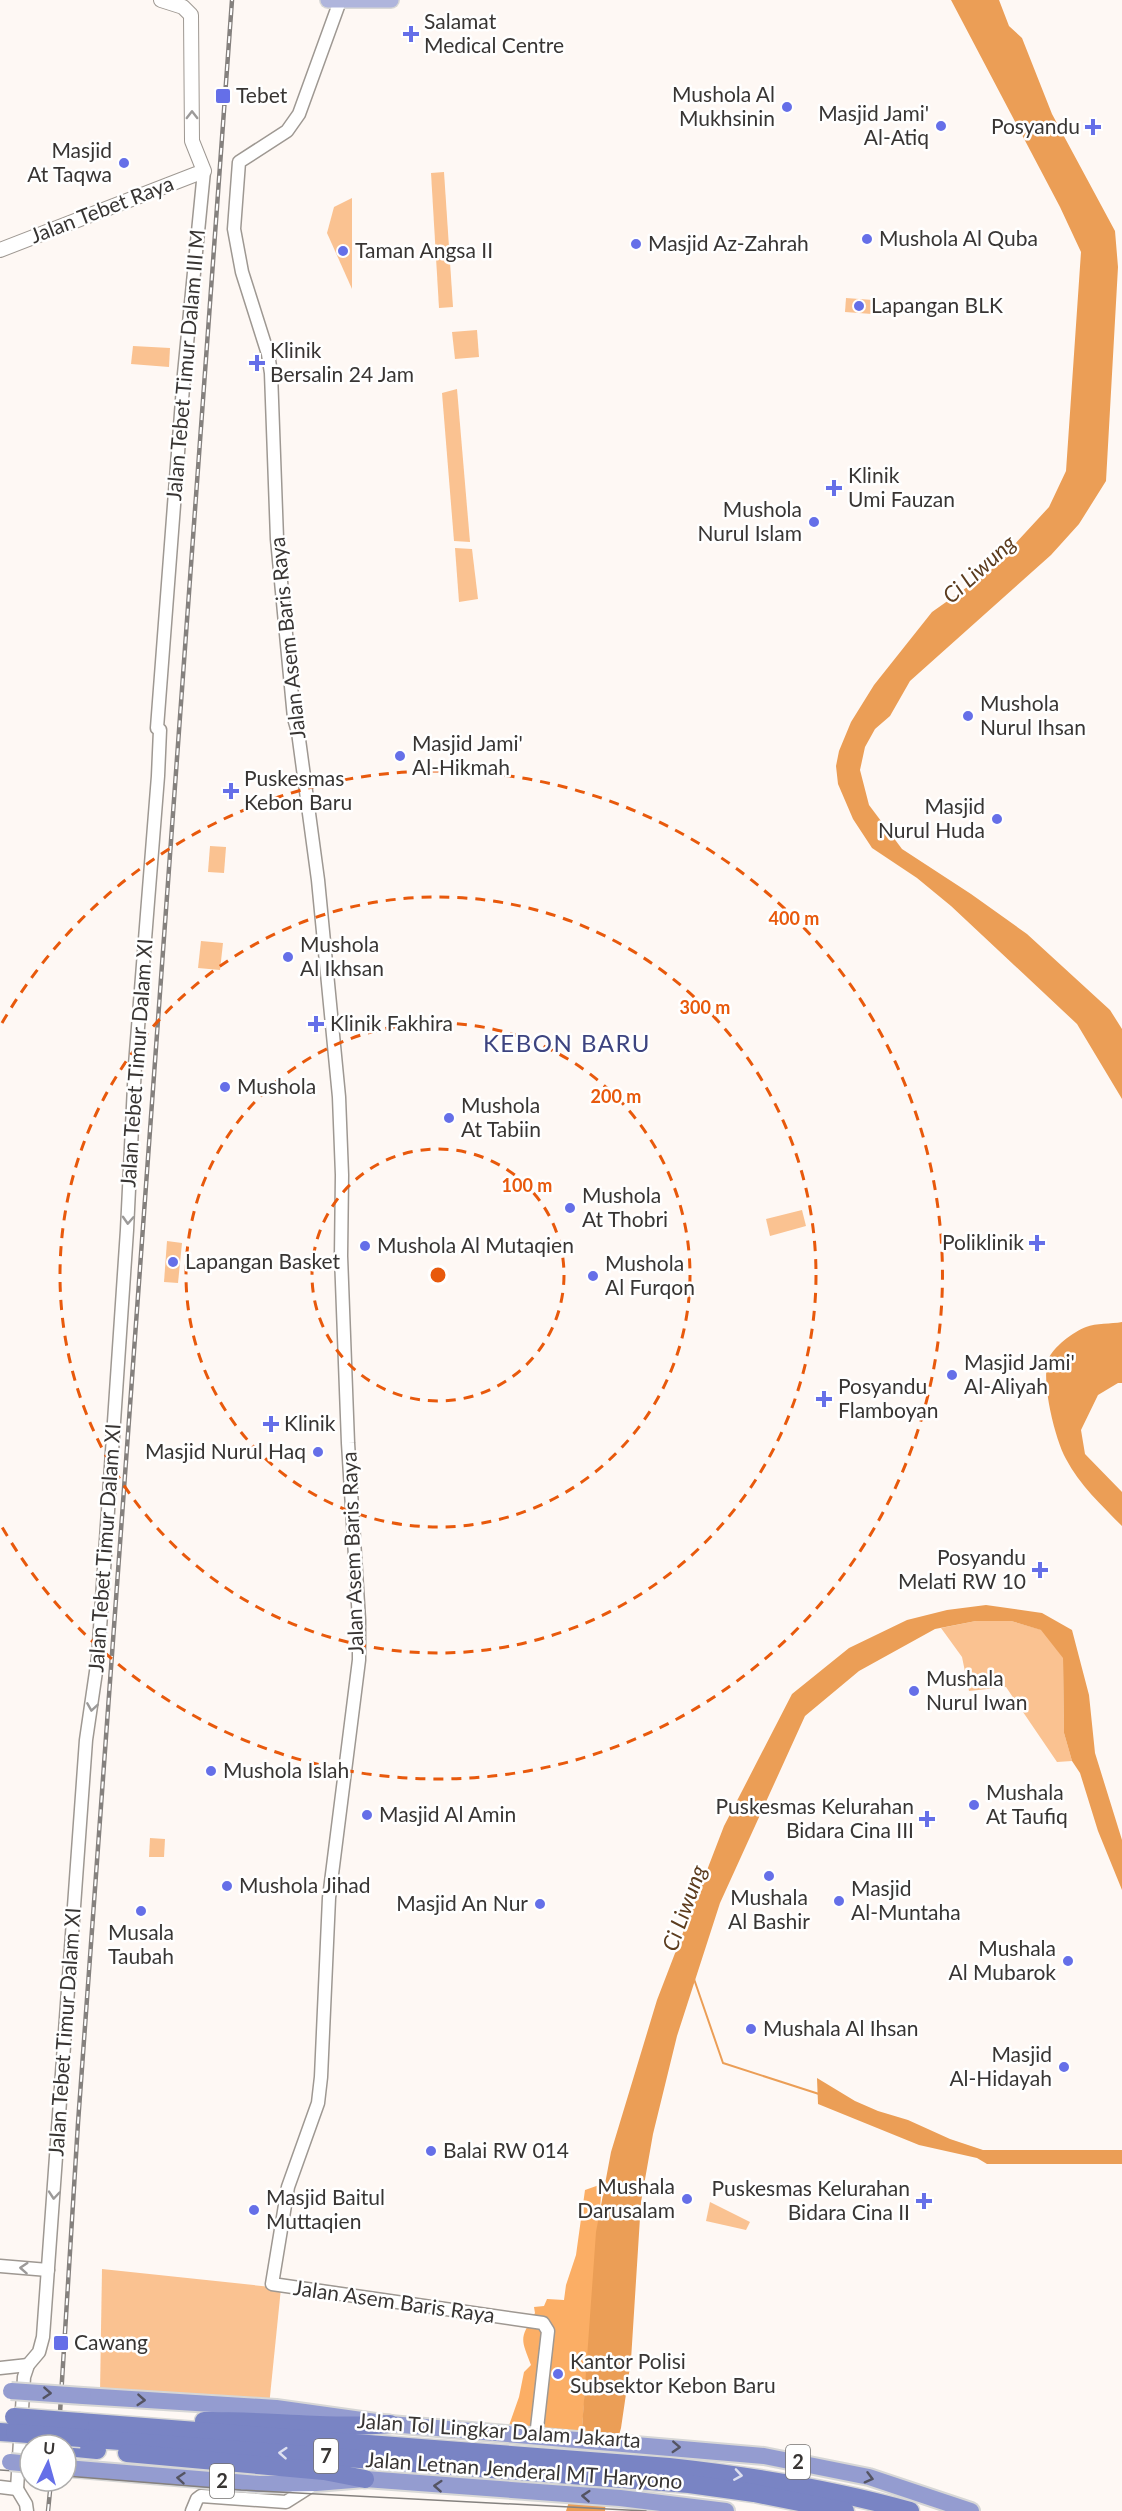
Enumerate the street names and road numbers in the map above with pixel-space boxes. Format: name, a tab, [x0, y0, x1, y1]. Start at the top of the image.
street label: Jalan Tebet Raya	[26, 170, 177, 247]
street label: Jalan Tebet Timur Dalam III M	[160, 228, 209, 502]
street label: Jalan Asem Baris Raya	[263, 536, 310, 740]
street label: Jalan Tebet Timur Dalam XI	[114, 938, 157, 1188]
street label: Jalan Tebet Timur Dalam XI	[82, 1423, 125, 1673]
street label: Jalan Asem Baris Raya	[335, 1451, 368, 1655]
street label: Jalan Tebet Timur Dalam XI	[42, 1907, 85, 2157]
street label: Jalan Asem Baris Raya	[292, 2274, 496, 2327]
street label: Jalan Tol Lingkar Dalam Jakarta	[357, 2407, 642, 2452]
road number: 7	[314, 2439, 338, 2473]
road number: 2	[786, 2445, 810, 2479]
street label: Jalan Letnan Jenderal MT Haryono	[365, 2446, 683, 2493]
road number: 2	[210, 2464, 234, 2498]

